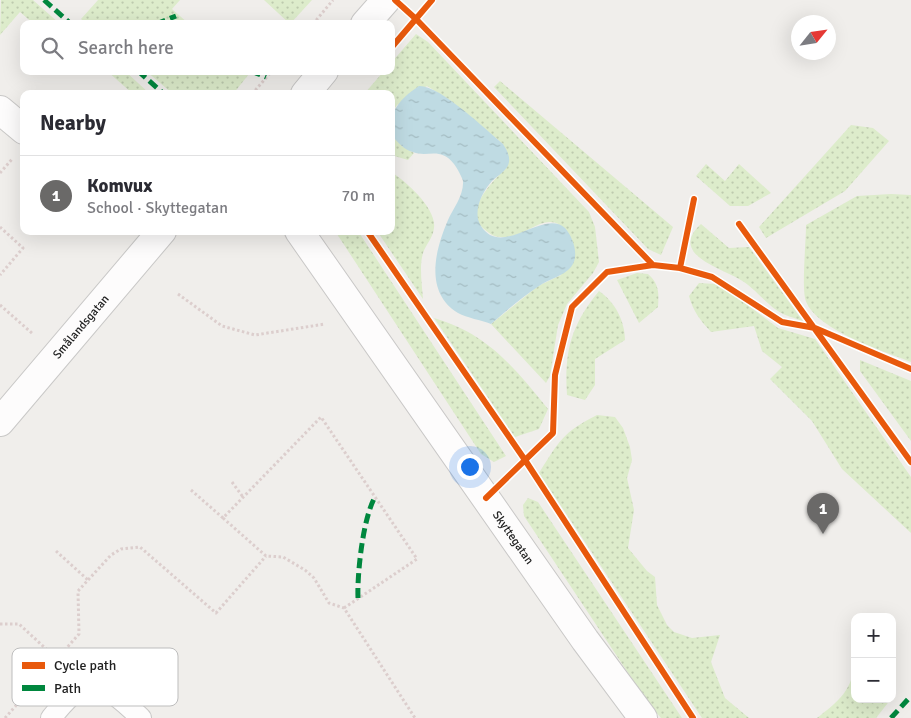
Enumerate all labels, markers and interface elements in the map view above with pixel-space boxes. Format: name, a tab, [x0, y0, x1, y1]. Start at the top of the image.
north arrow	[791, 15, 836, 60]
search box	[20, 20, 395, 75]
icon: search	[38, 34, 66, 62]
text: Search here	[78, 36, 174, 60]
text: Nearby	[40, 110, 106, 136]
text: Komvux	[87, 174, 152, 198]
text: 1	[52, 186, 60, 206]
text: 70 m	[341, 186, 375, 206]
text: School · Skyttegatan	[87, 198, 228, 218]
street label: Smålandsgatan	[50, 292, 113, 362]
your location	[457, 454, 483, 480]
pin: 1	[807, 493, 839, 534]
street label: Skyttegatan	[489, 508, 537, 567]
map controls	[851, 613, 896, 703]
button: +	[851, 613, 896, 658]
legend	[12, 648, 178, 706]
text: Cycle path	[54, 657, 116, 674]
button: −	[851, 658, 896, 703]
text: Path	[54, 680, 81, 697]

